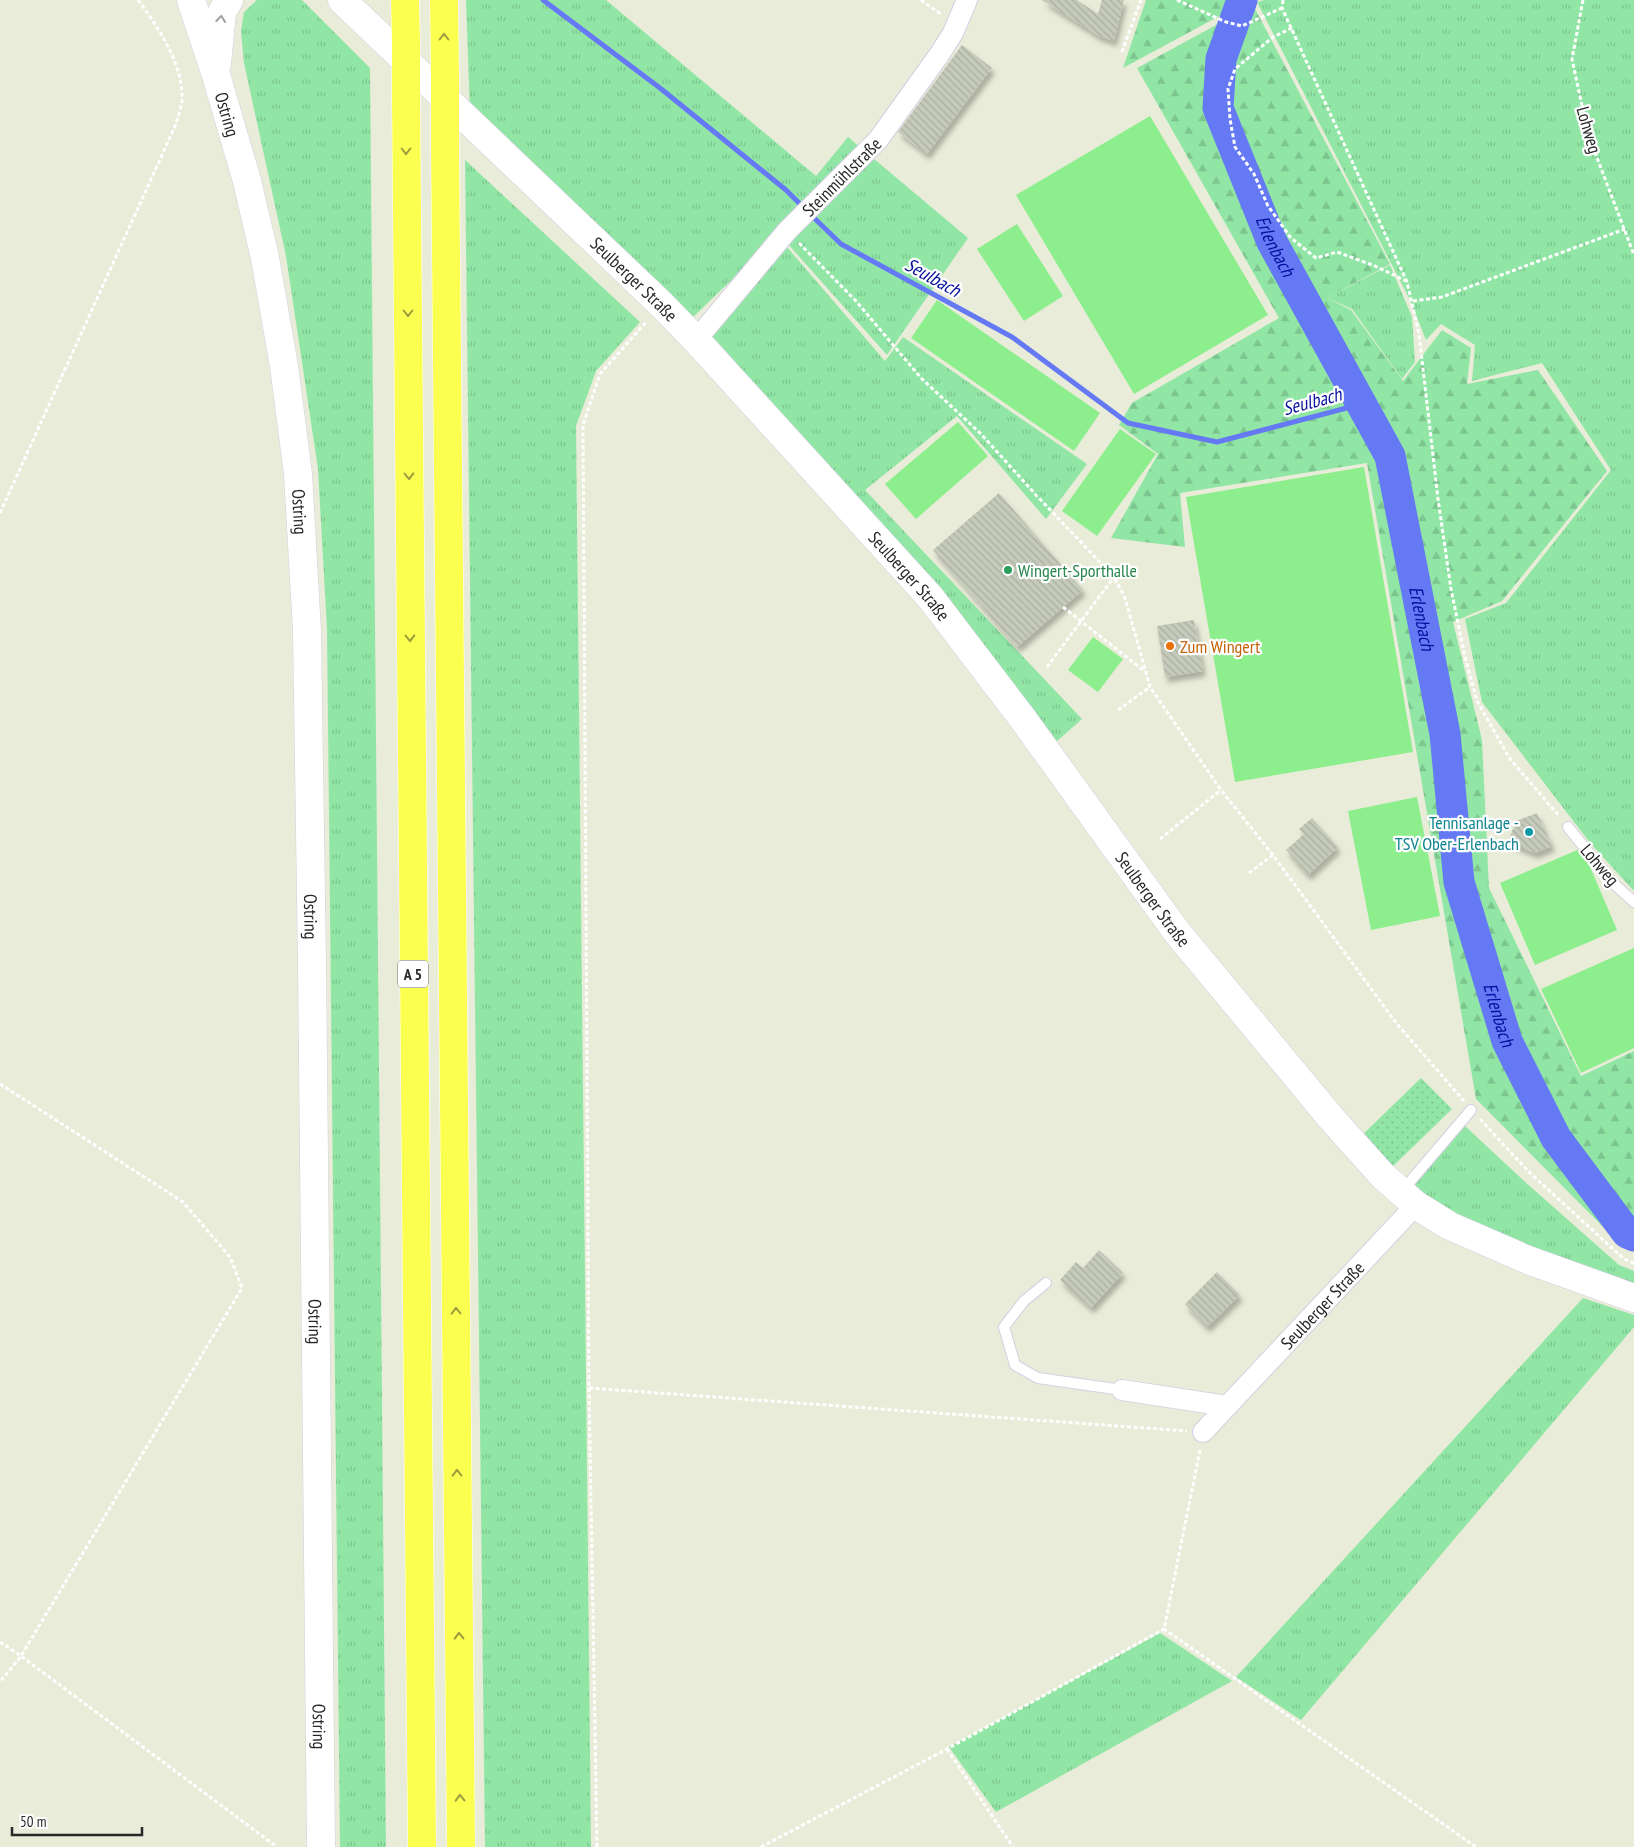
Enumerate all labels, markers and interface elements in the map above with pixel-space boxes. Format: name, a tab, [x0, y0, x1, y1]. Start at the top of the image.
one-way arrow	[215, 15, 226, 23]
one-way arrow	[439, 33, 449, 40]
street label: Ostring	[210, 89, 245, 139]
street label: Lohweg	[1571, 104, 1607, 156]
street label: Steinmühlstraße	[797, 132, 886, 221]
one-way arrow	[401, 147, 411, 155]
water label: Erlenbach	[1251, 212, 1301, 282]
street label: Seulberger Straße	[586, 232, 683, 326]
water label: Seulbach	[901, 252, 966, 303]
one-way arrow	[403, 310, 413, 317]
water label: Seulbach	[1280, 381, 1345, 420]
one-way arrow	[404, 472, 414, 480]
street label: Ostring	[287, 488, 313, 535]
street label: Seulberger Straße	[864, 526, 955, 625]
place label: Wingert-Sporthalle	[1018, 559, 1137, 582]
marker: Wingert-Sporthalle	[1002, 564, 1014, 576]
water label: Erlenbach	[1404, 584, 1441, 654]
one-way arrow	[405, 634, 416, 642]
place label: Zum Wingert	[1180, 635, 1260, 658]
marker: Zum Wingert	[1164, 640, 1176, 652]
place label: Tennisanlage - TSV Ober-Erlenbach	[1395, 811, 1519, 855]
marker: Tennisanlage - TSV Ober-Erlenbach	[1523, 826, 1535, 838]
street label: Lohweg	[1576, 839, 1624, 891]
street label: Seulberger Straße	[1111, 847, 1196, 951]
street label: Ostring	[299, 894, 323, 939]
road number: A 5	[398, 961, 428, 988]
water label: Erlenbach	[1478, 980, 1521, 1052]
street label: Seulberger Straße	[1275, 1256, 1369, 1354]
street label: Ostring	[304, 1299, 327, 1344]
one-way arrow	[451, 1307, 461, 1314]
one-way arrow	[452, 1469, 462, 1477]
one-way arrow	[454, 1632, 464, 1640]
street label: Ostring	[308, 1704, 332, 1749]
one-way arrow	[455, 1794, 465, 1802]
scale bar	[12, 1804, 142, 1836]
text: 50 m	[20, 1812, 46, 1831]

